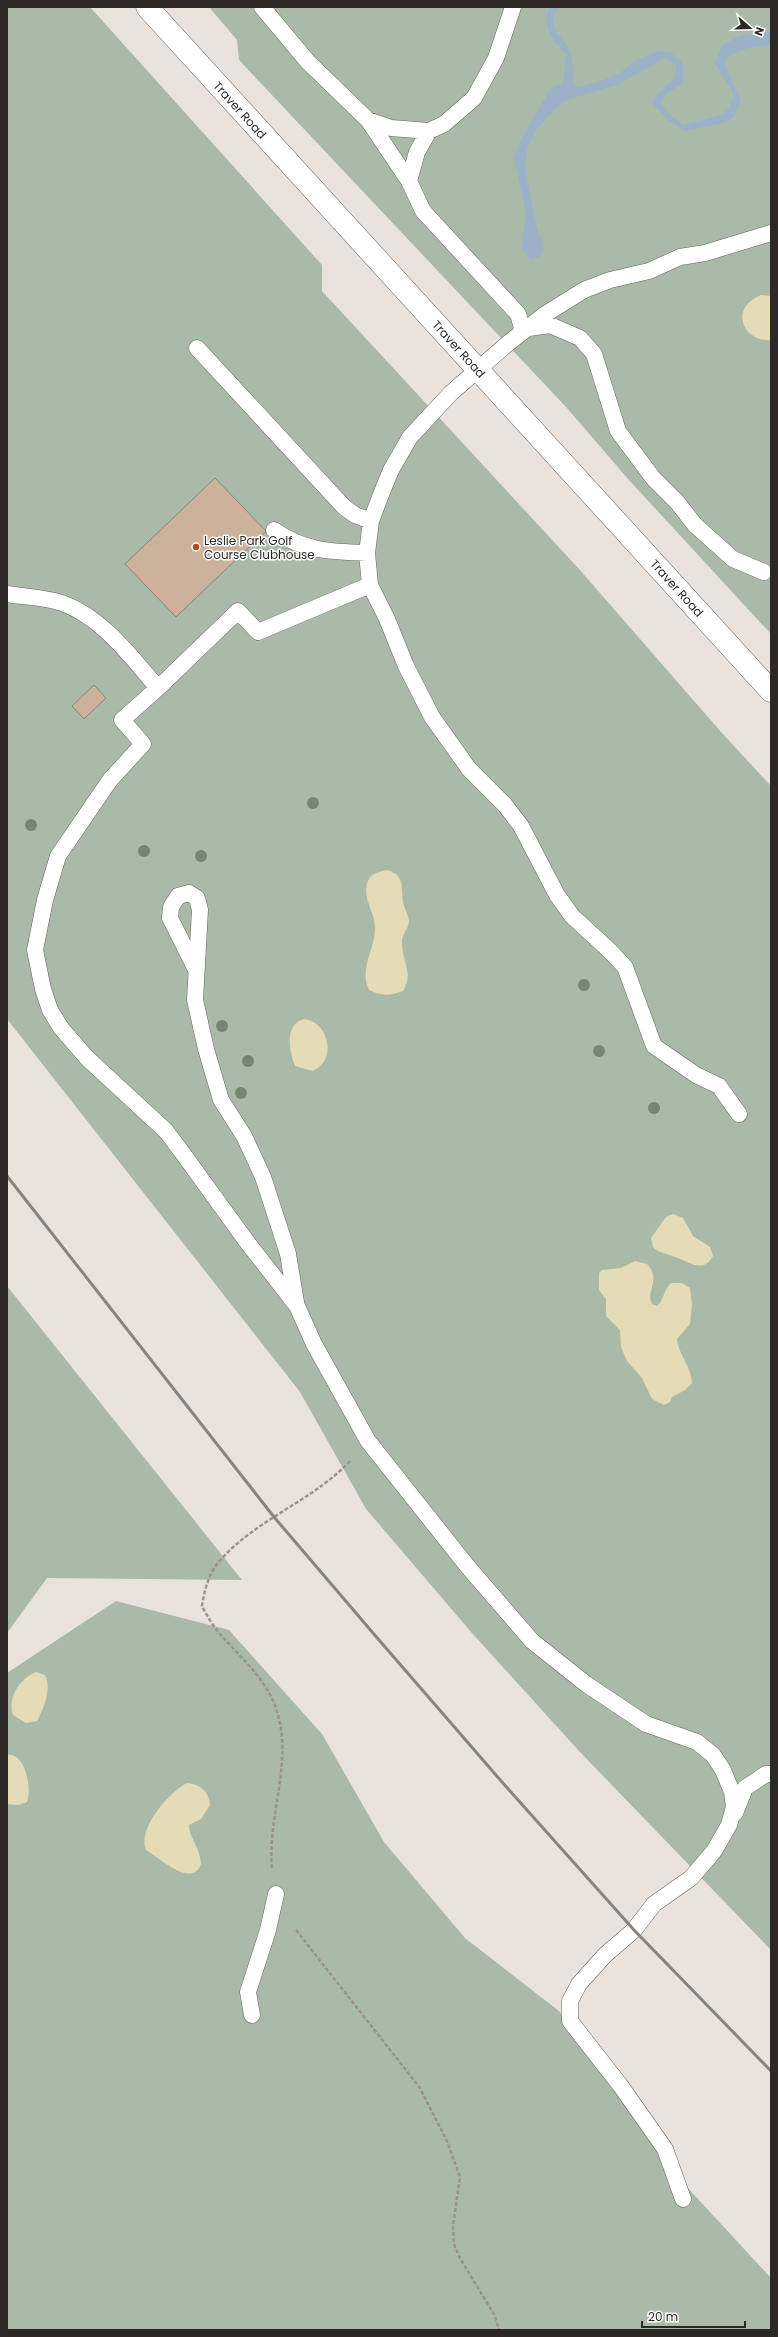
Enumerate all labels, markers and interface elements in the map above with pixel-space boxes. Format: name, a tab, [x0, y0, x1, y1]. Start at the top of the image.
north arrow	[730, 8, 770, 48]
text: N	[750, 25, 768, 38]
street label: Traver Road	[210, 78, 270, 142]
street label: Traver Road	[429, 317, 489, 381]
place label: Leslie Park Golf Course Clubhouse	[204, 532, 315, 563]
marker: Leslie Park Golf Course Clubhouse	[191, 542, 201, 552]
street label: Traver Road	[647, 556, 707, 620]
scale bar	[642, 2303, 745, 2329]
text: 20 m	[648, 2308, 678, 2325]

